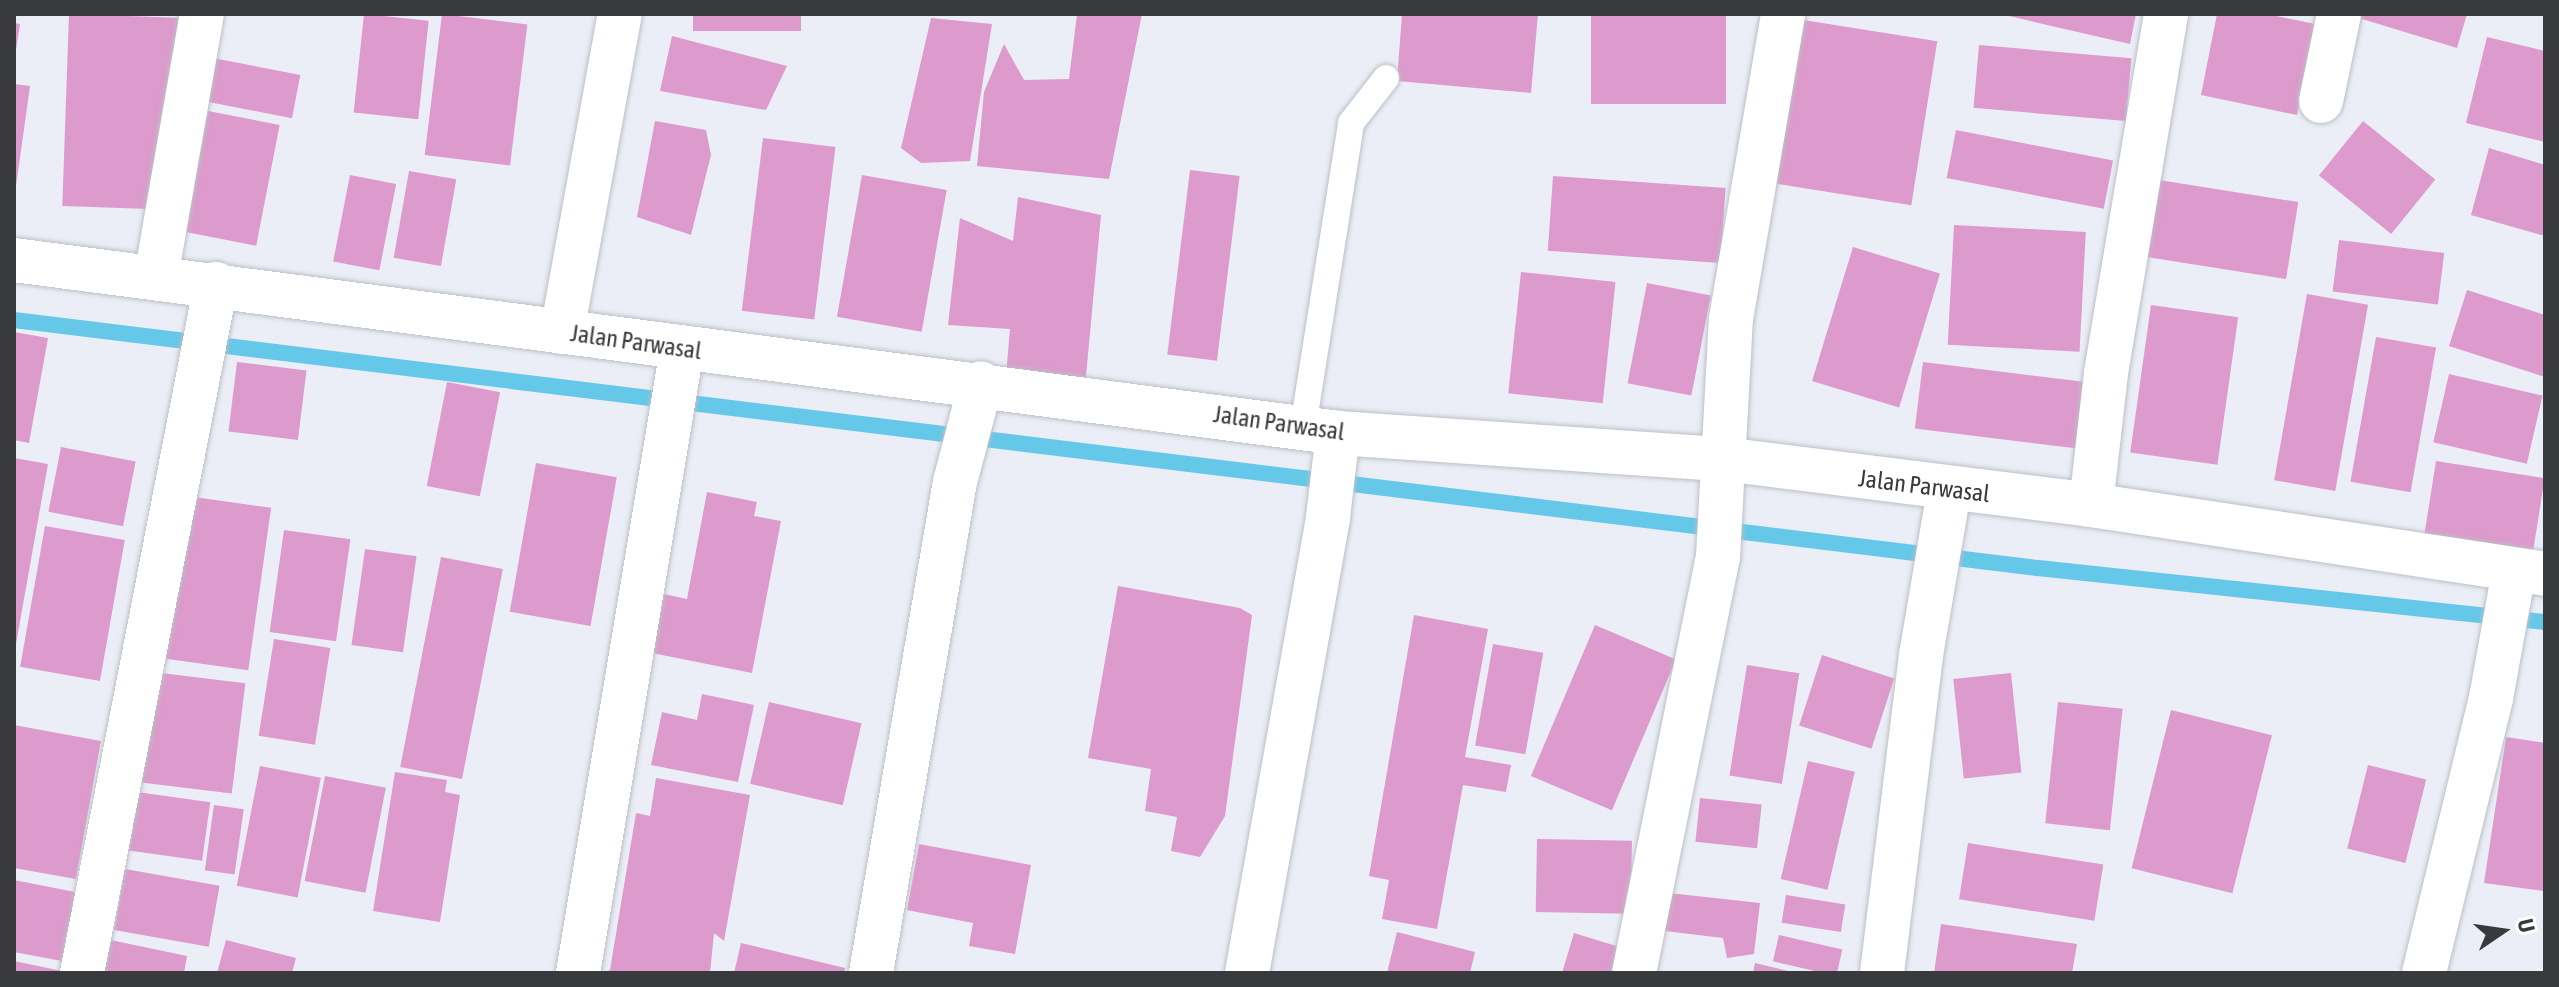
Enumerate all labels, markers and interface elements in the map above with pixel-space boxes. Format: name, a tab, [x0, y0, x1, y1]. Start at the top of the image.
street label: Jalan Parwasal	[569, 319, 703, 365]
street label: Jalan Parwasal	[1212, 400, 1346, 446]
street label: Jalan Parwasal	[1857, 464, 1991, 508]
north arrow	[2463, 891, 2543, 971]
text: U	[2512, 916, 2541, 935]

